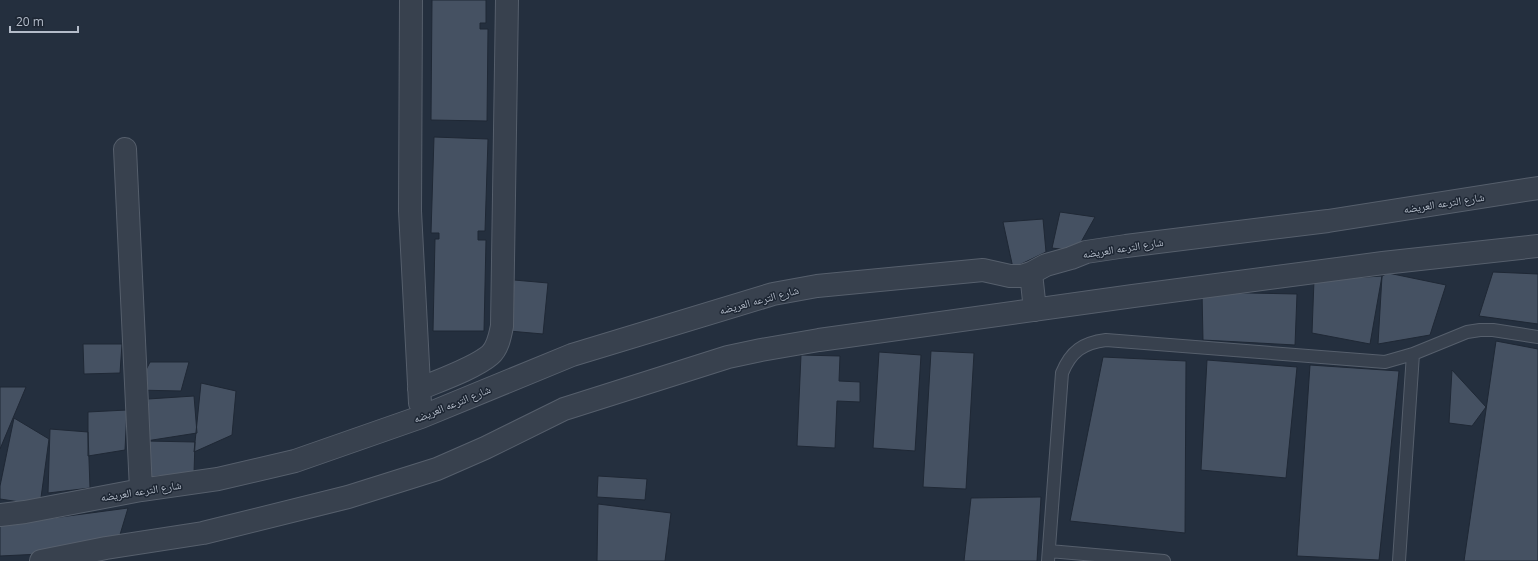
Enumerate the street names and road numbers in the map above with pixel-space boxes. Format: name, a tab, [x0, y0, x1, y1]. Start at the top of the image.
street label: شارع الترعه العريضه	[1402, 189, 1485, 216]
street label: شارع الترعه العريضه	[1081, 234, 1164, 261]
street label: شارع الترعه العريضه	[717, 282, 800, 317]
street label: شارع الترعه العريضه	[411, 381, 493, 426]
street label: شارع الترعه العريضه	[99, 477, 182, 504]

